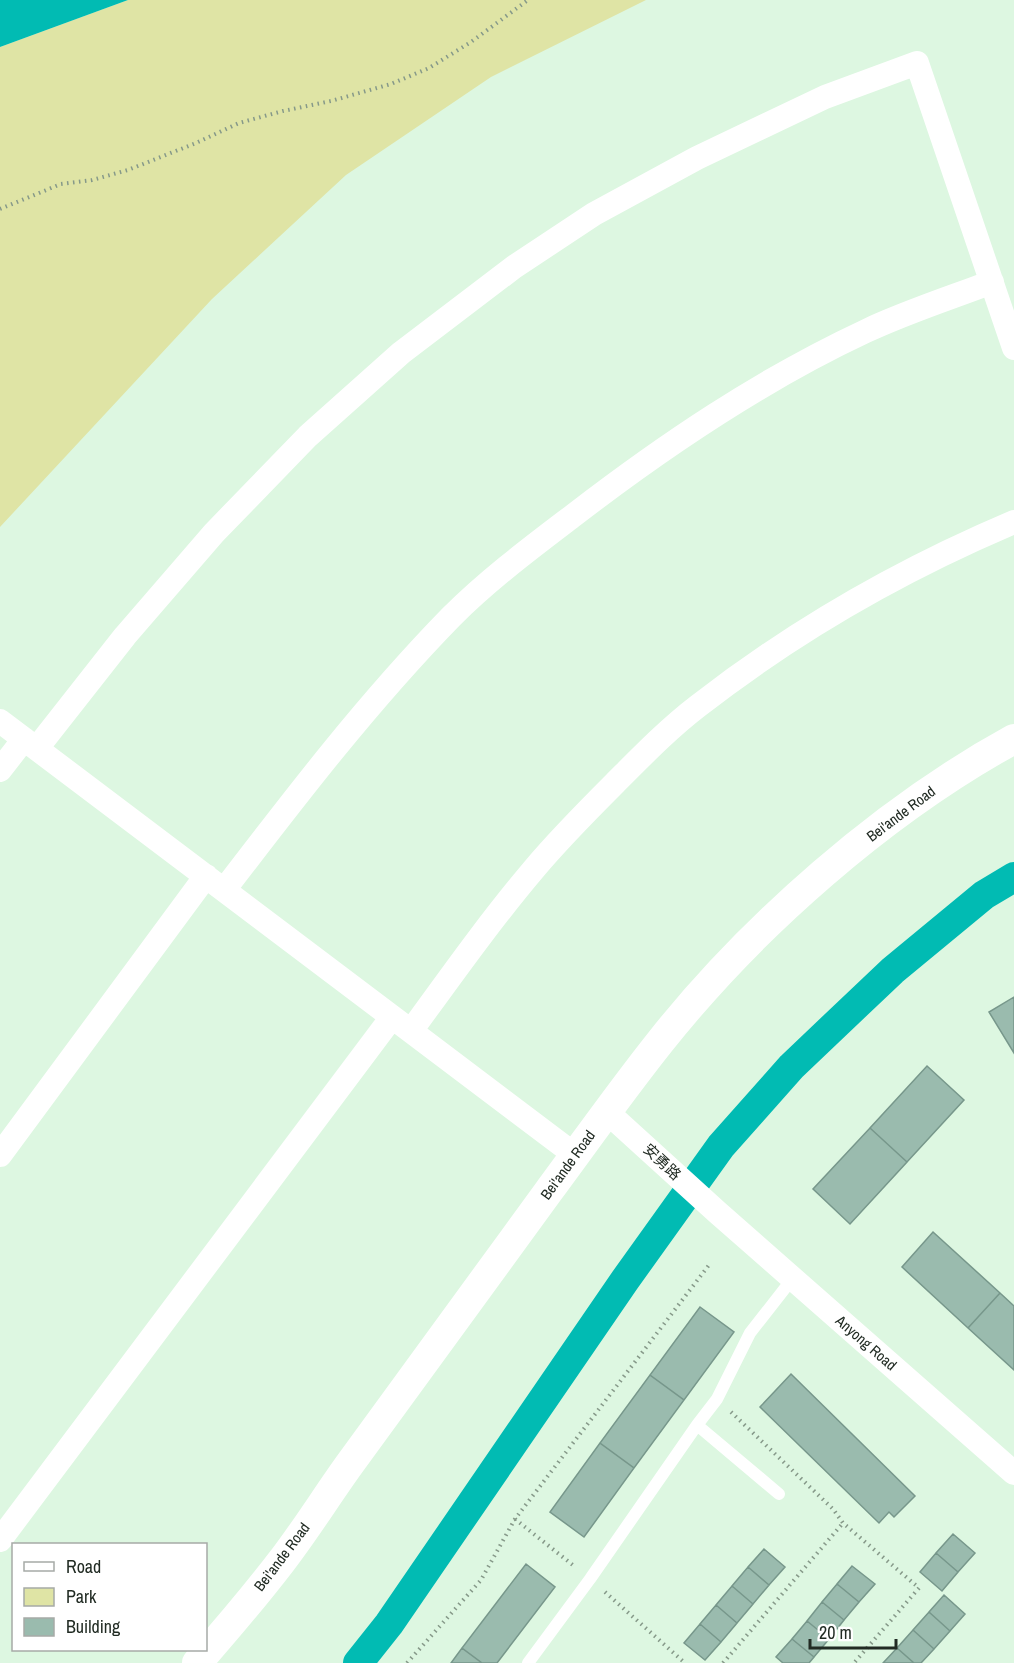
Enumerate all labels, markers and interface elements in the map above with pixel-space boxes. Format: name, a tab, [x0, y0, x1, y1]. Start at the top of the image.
street label: Bei'ande Road	[862, 781, 939, 846]
street label: Bei'ande Road	[535, 1126, 600, 1204]
street label: 安勇路	[639, 1139, 686, 1185]
street label: Anyong Road	[831, 1310, 901, 1375]
street label: Bei'ande Road	[249, 1518, 314, 1595]
legend	[12, 1543, 207, 1651]
text: Road	[66, 1554, 101, 1579]
text: Park	[66, 1584, 97, 1609]
scale bar	[810, 1612, 896, 1650]
text: Building	[66, 1614, 121, 1639]
text: 20 m	[819, 1620, 852, 1645]

